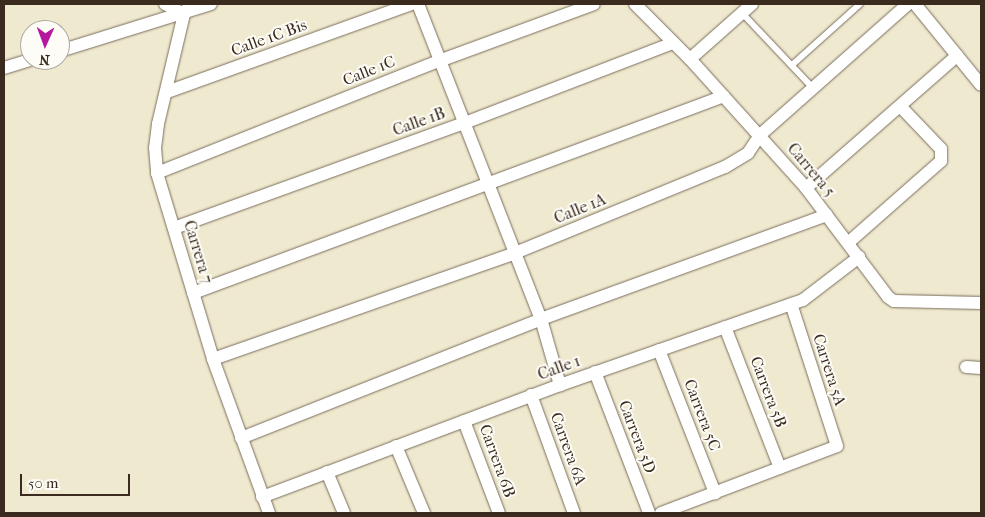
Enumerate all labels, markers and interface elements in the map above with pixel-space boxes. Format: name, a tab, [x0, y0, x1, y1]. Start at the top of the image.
street label: Calle 1C Bis	[229, 15, 309, 61]
north arrow	[20, 20, 70, 70]
text: N	[39, 51, 50, 68]
street label: Calle 1C	[340, 52, 398, 90]
street label: Calle 1B	[390, 104, 448, 140]
street label: Carrera 5	[783, 139, 839, 201]
street label: Calle 1A	[551, 190, 609, 228]
street label: Carrera 7	[179, 218, 217, 286]
street label: Carrera 5A	[808, 332, 850, 408]
street label: Calle 1	[535, 351, 583, 385]
street label: Carrera 5B	[746, 354, 790, 430]
street label: Carrera 5C	[680, 377, 724, 453]
street label: Carrera 5D	[614, 398, 660, 476]
street label: Carrera 6A	[546, 410, 590, 488]
street label: Carrera 6B	[475, 422, 519, 500]
scale bar	[22, 464, 132, 496]
text: 50 m	[28, 474, 58, 492]

